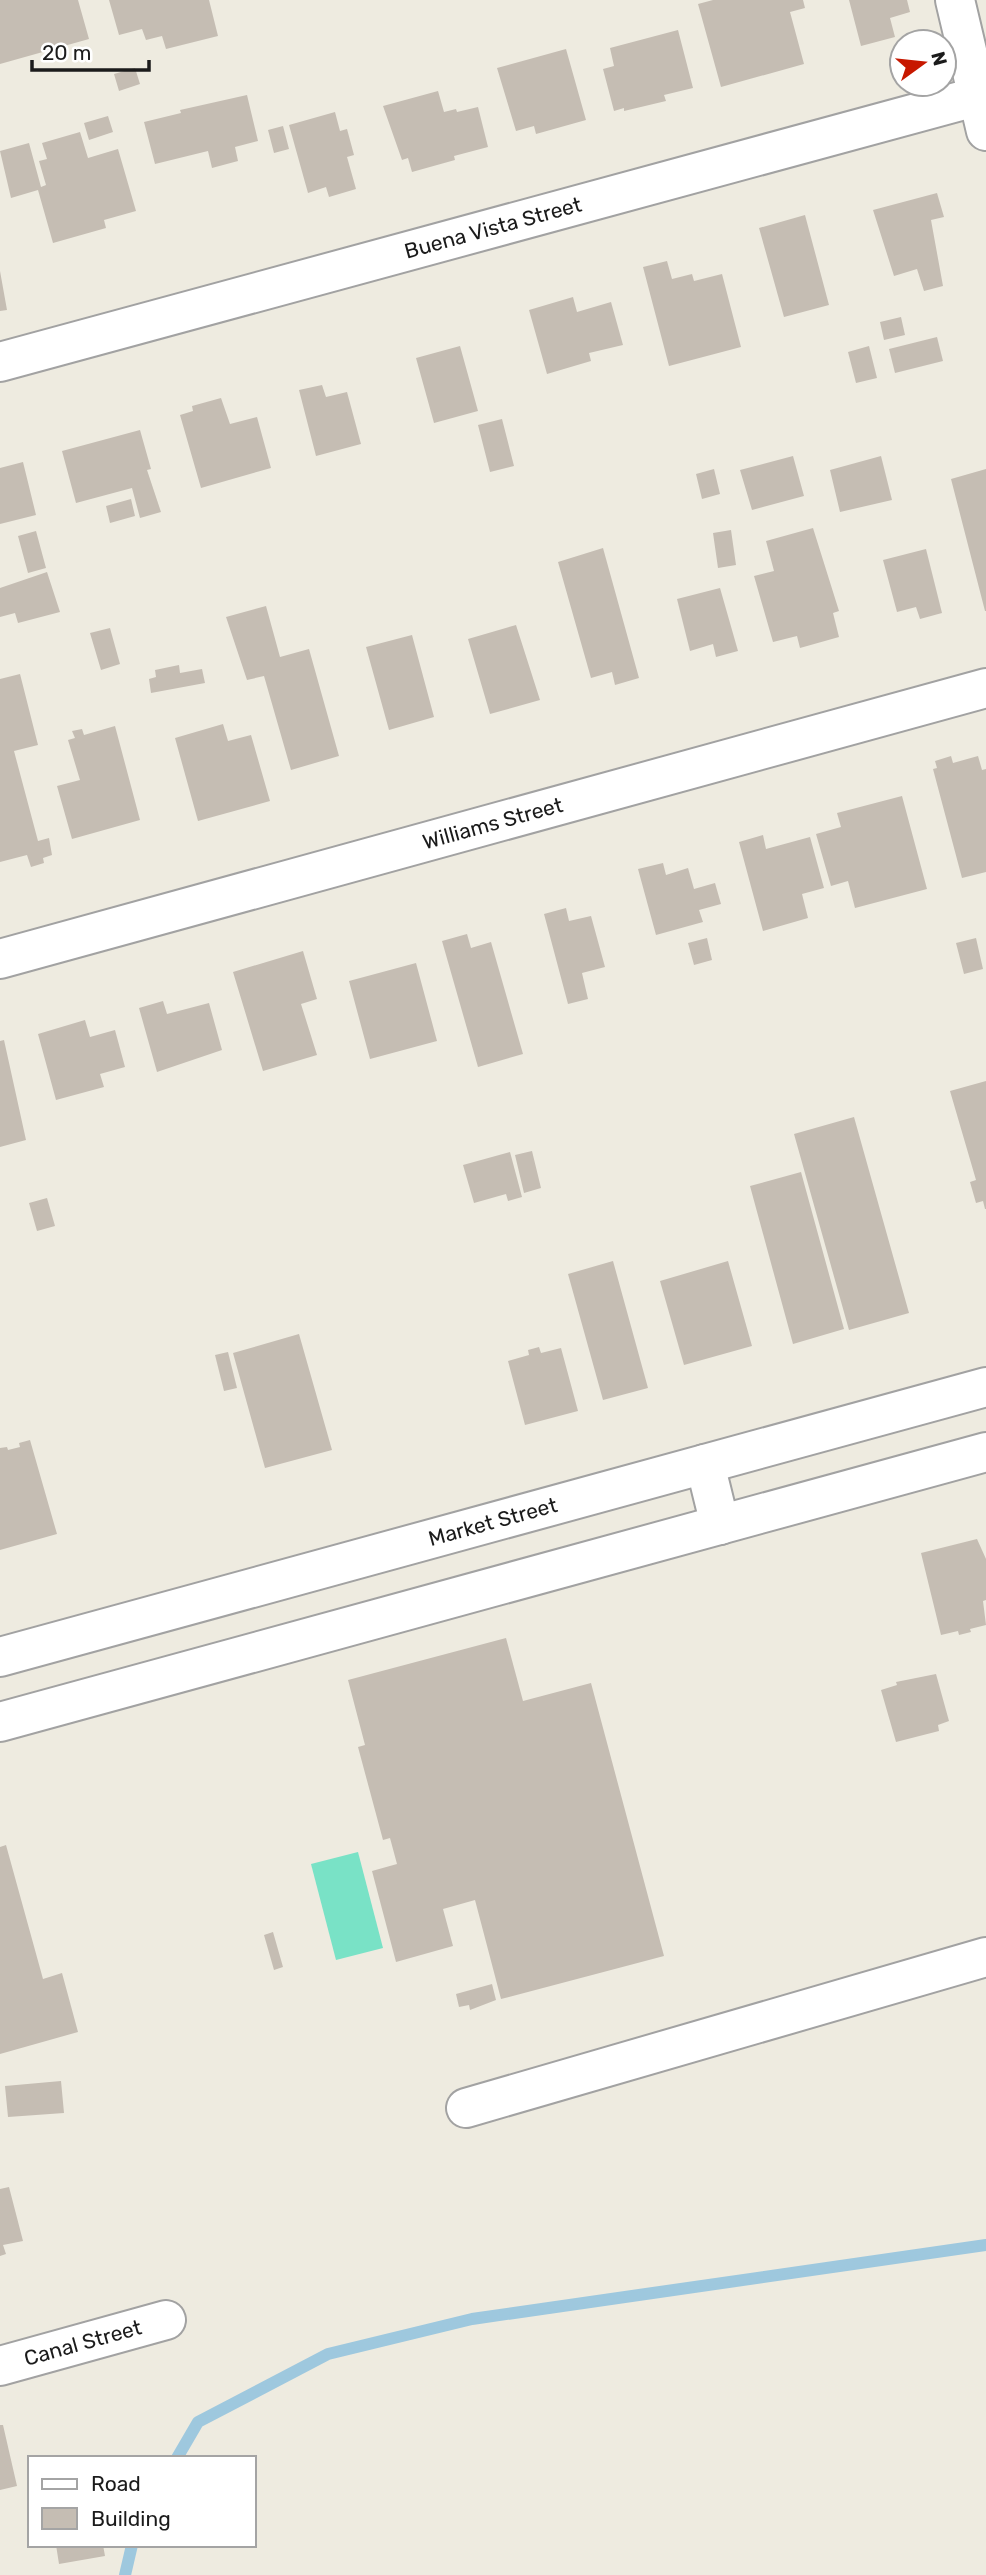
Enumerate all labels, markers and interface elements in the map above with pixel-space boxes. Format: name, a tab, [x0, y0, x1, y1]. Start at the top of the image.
scale bar	[32, 28, 149, 72]
north arrow	[888, 28, 958, 98]
text: 20 m	[42, 40, 91, 65]
text: N	[926, 49, 952, 68]
street label: Buena Vista Street	[402, 191, 584, 263]
street label: Williams Street	[420, 792, 565, 854]
street label: Market Street	[426, 1492, 560, 1551]
street label: Canal Street	[21, 2314, 144, 2371]
legend	[28, 2456, 256, 2547]
text: Road	[91, 2471, 141, 2496]
text: Building	[91, 2506, 171, 2531]

